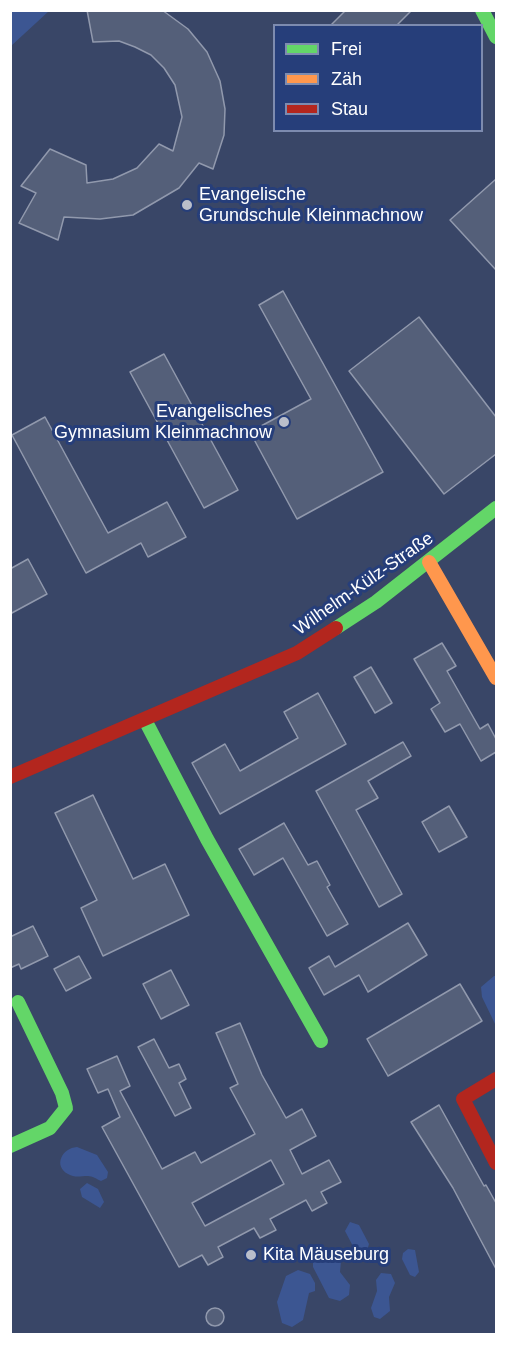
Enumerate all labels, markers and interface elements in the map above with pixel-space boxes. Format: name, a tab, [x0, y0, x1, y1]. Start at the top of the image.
legend	[273, 24, 483, 132]
text: Frei	[331, 39, 362, 59]
text: Zäh	[331, 69, 362, 89]
text: Stau	[331, 99, 368, 119]
place label: Evangelische Grundschule Kleinmachnow	[199, 184, 423, 226]
marker: Evangelische Grundschule Kleinmachnow	[180, 198, 194, 212]
place label: Evangelisches Gymnasium Kleinmachnow	[54, 401, 272, 444]
marker: Evangelisches Gymnasium Kleinmachnow	[277, 415, 291, 429]
street label: Wilhelm-Külz-Straße	[290, 528, 438, 640]
place label: Kita Mäuseburg	[263, 1244, 389, 1266]
marker: Kita Mäuseburg	[244, 1248, 258, 1262]

